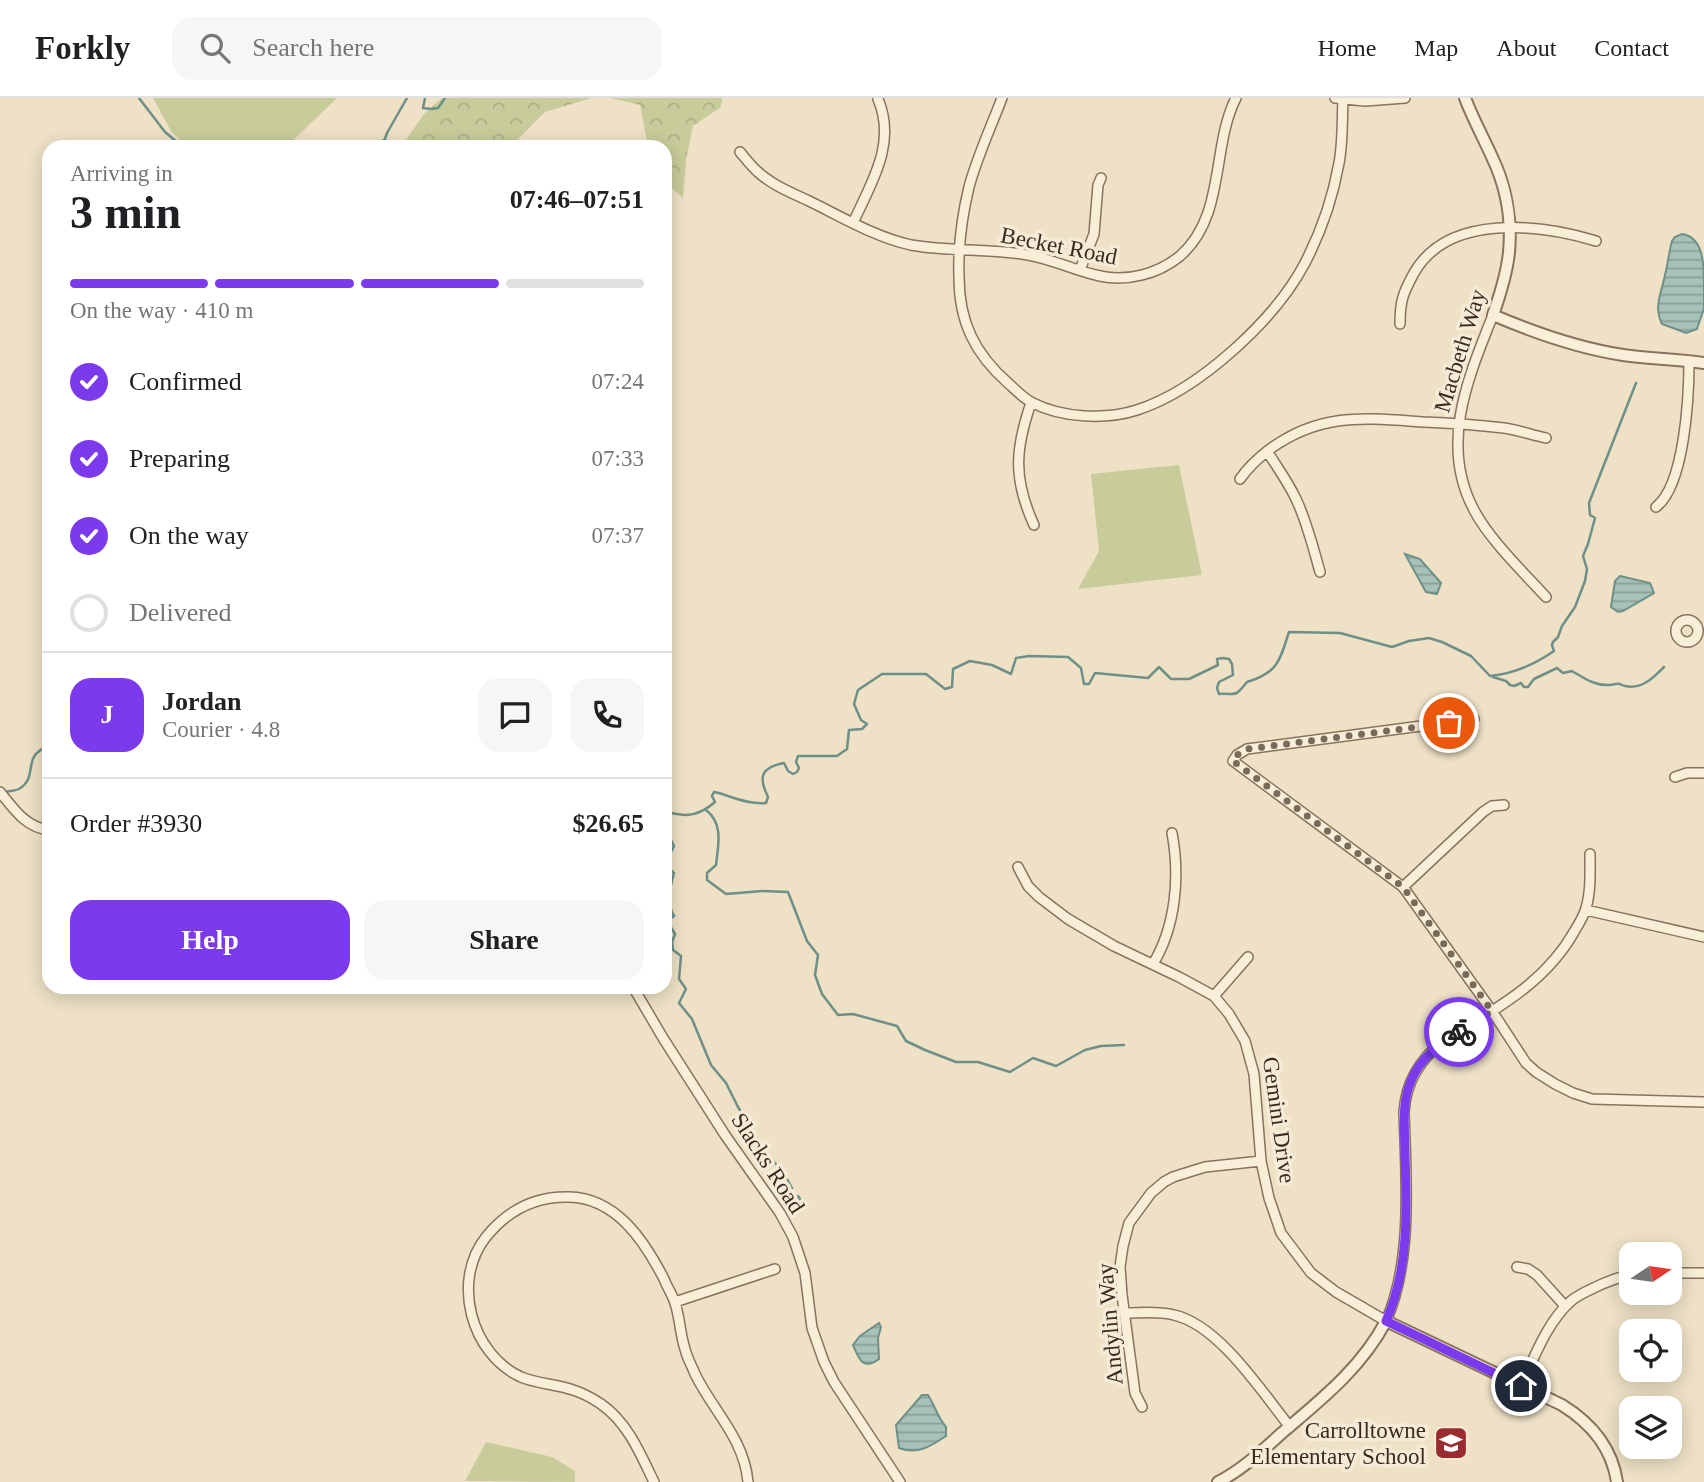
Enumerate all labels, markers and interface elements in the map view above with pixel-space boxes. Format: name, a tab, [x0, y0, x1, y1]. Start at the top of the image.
search box	[172, 17, 662, 80]
icon: search	[196, 29, 234, 67]
text: Forkly	[35, 30, 130, 66]
text: Search here	[252, 33, 374, 62]
text: Home	[1318, 35, 1376, 61]
text: Map	[1414, 35, 1458, 61]
text: About	[1496, 35, 1556, 61]
text: Contact	[1594, 35, 1669, 61]
text: Arriving in	[70, 161, 173, 186]
text: 07:46–07:51	[510, 185, 644, 214]
text: 3 min	[70, 187, 181, 238]
street label: Becket Road	[999, 222, 1120, 270]
street label: Macbeth Way	[1429, 286, 1491, 416]
text: On the way · 410 m	[70, 298, 253, 323]
icon: check	[70, 363, 108, 401]
text: Confirmed	[129, 367, 242, 396]
text: 07:24	[592, 369, 644, 394]
icon: check	[70, 440, 108, 478]
text: Preparing	[129, 444, 230, 473]
text: 07:33	[592, 446, 644, 471]
icon: check	[70, 517, 108, 555]
text: On the way	[129, 521, 249, 550]
text: 07:37	[592, 523, 644, 548]
text: Delivered	[129, 598, 232, 627]
button: chat	[478, 678, 552, 752]
button: phone	[570, 678, 644, 752]
text: Jordan	[162, 687, 241, 716]
pin	[1419, 693, 1479, 753]
text: J	[101, 700, 114, 729]
icon: bag	[1430, 704, 1468, 742]
text: Courier · 4.8	[162, 717, 280, 742]
text: Order #3930	[70, 809, 202, 838]
text: $26.65	[573, 809, 644, 838]
button: Help	[70, 900, 350, 980]
button: Share	[364, 900, 644, 980]
courier	[1424, 997, 1494, 1067]
icon: bike	[1440, 1013, 1478, 1051]
street label: Gemini Drive	[1258, 1055, 1300, 1185]
street label: Slacks Road	[726, 1108, 810, 1218]
north arrow	[1619, 1242, 1682, 1306]
map controls	[1619, 1242, 1682, 1459]
street label: Andylin Way	[1092, 1262, 1128, 1386]
button: locate	[1619, 1319, 1682, 1382]
pin	[1491, 1356, 1551, 1416]
icon: home	[1502, 1367, 1540, 1405]
button: layers	[1619, 1396, 1682, 1459]
place label: Carrolltowne Elementary School	[1250, 1418, 1426, 1469]
school or university icon: Carrolltowne Elementary School	[1432, 1424, 1470, 1462]

